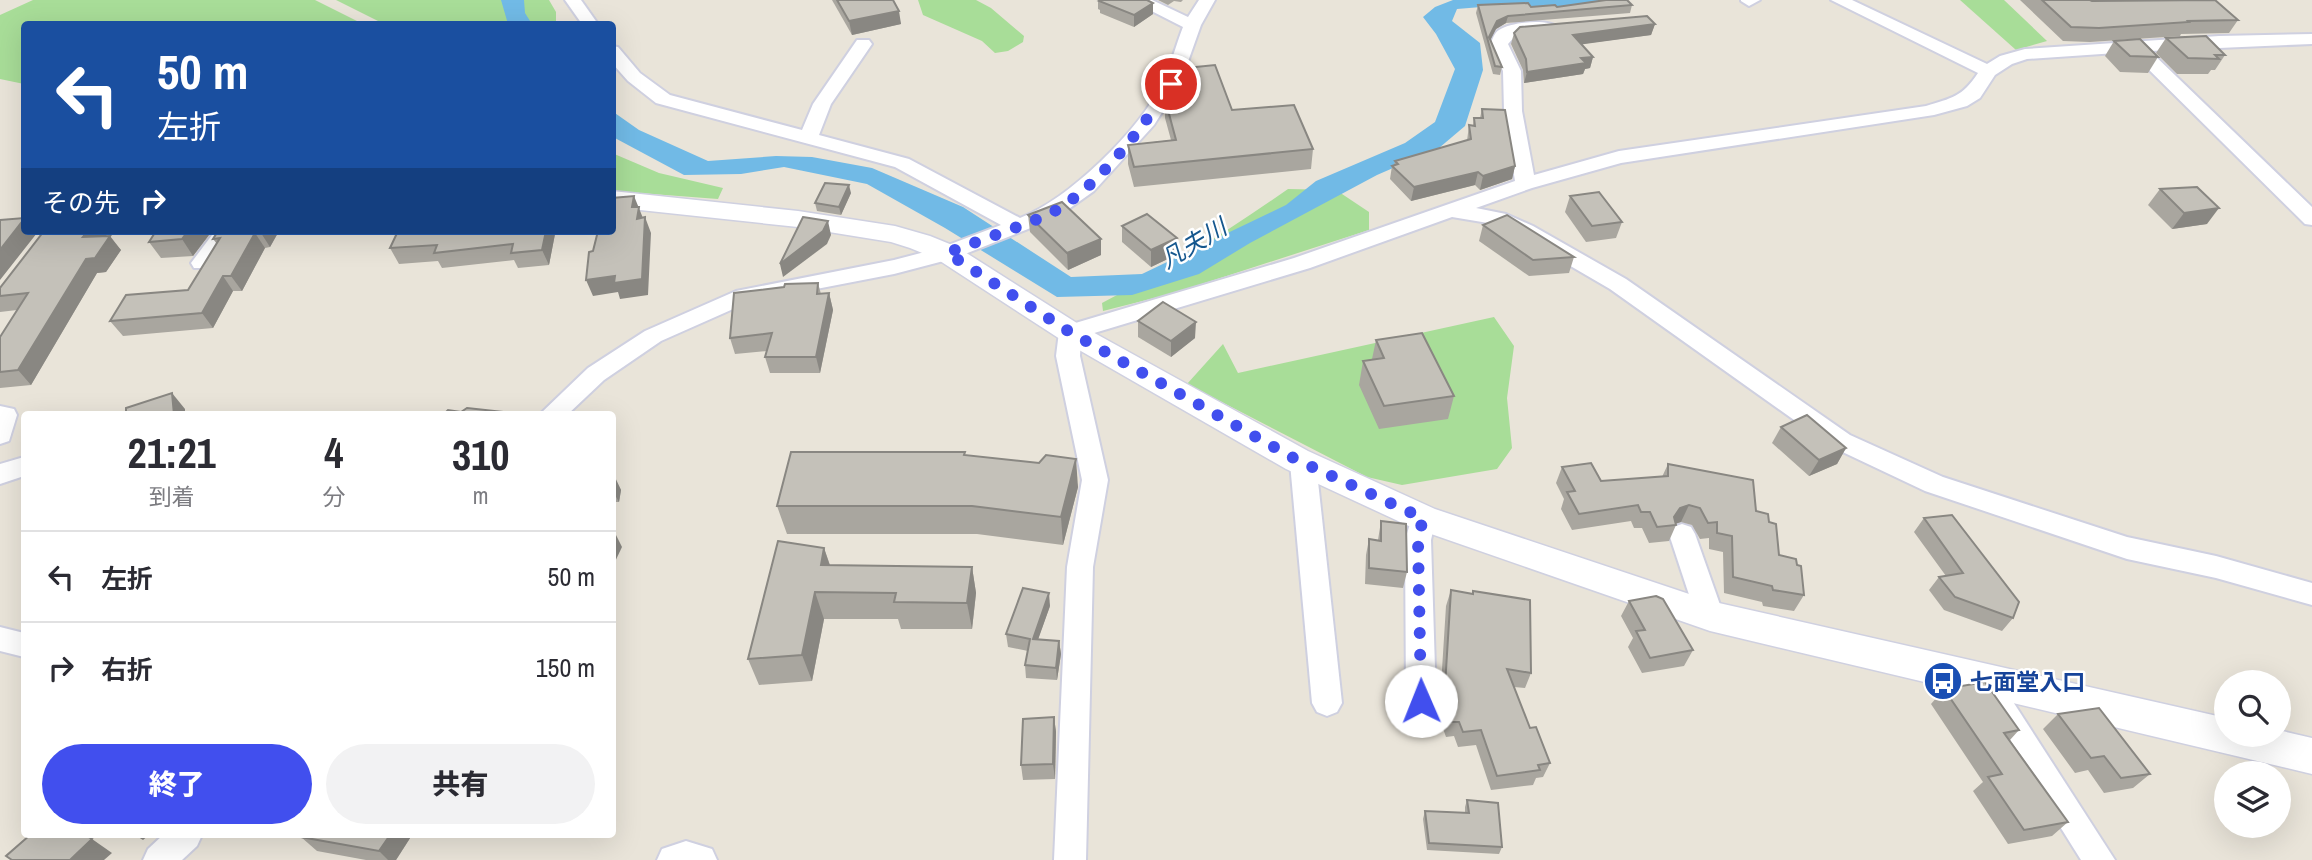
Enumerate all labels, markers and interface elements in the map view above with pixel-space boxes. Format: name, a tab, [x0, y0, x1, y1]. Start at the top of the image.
text: 50 m	[157, 38, 249, 104]
icon: left	[42, 49, 133, 140]
pin	[1141, 54, 1201, 114]
icon: arrive	[1152, 65, 1190, 103]
text: 左折	[157, 105, 221, 148]
icon: right	[134, 182, 172, 220]
text: その先	[42, 185, 120, 220]
water label: 凡夫川	[1154, 209, 1235, 275]
text: 21:21	[128, 425, 216, 481]
text: 4	[324, 425, 343, 481]
text: 310	[452, 427, 509, 483]
text: m	[473, 480, 489, 511]
text: 到着	[149, 481, 195, 512]
text: 分	[322, 481, 345, 512]
icon: left	[42, 558, 80, 596]
text: 50 m	[548, 559, 595, 594]
text: 左折	[101, 561, 153, 596]
icon: right	[42, 649, 80, 687]
text: 150 m	[536, 650, 595, 685]
text: 右折	[101, 652, 153, 687]
bus stop icon: 七面堂入口	[1922, 660, 1964, 702]
position arrow	[1384, 664, 1458, 738]
place label: 七面堂入口	[1970, 666, 2085, 697]
map controls	[2214, 670, 2291, 838]
button: search	[2214, 670, 2291, 747]
button: 終了	[42, 744, 312, 824]
button: 共有	[326, 744, 595, 824]
button: layers	[2214, 761, 2291, 838]

